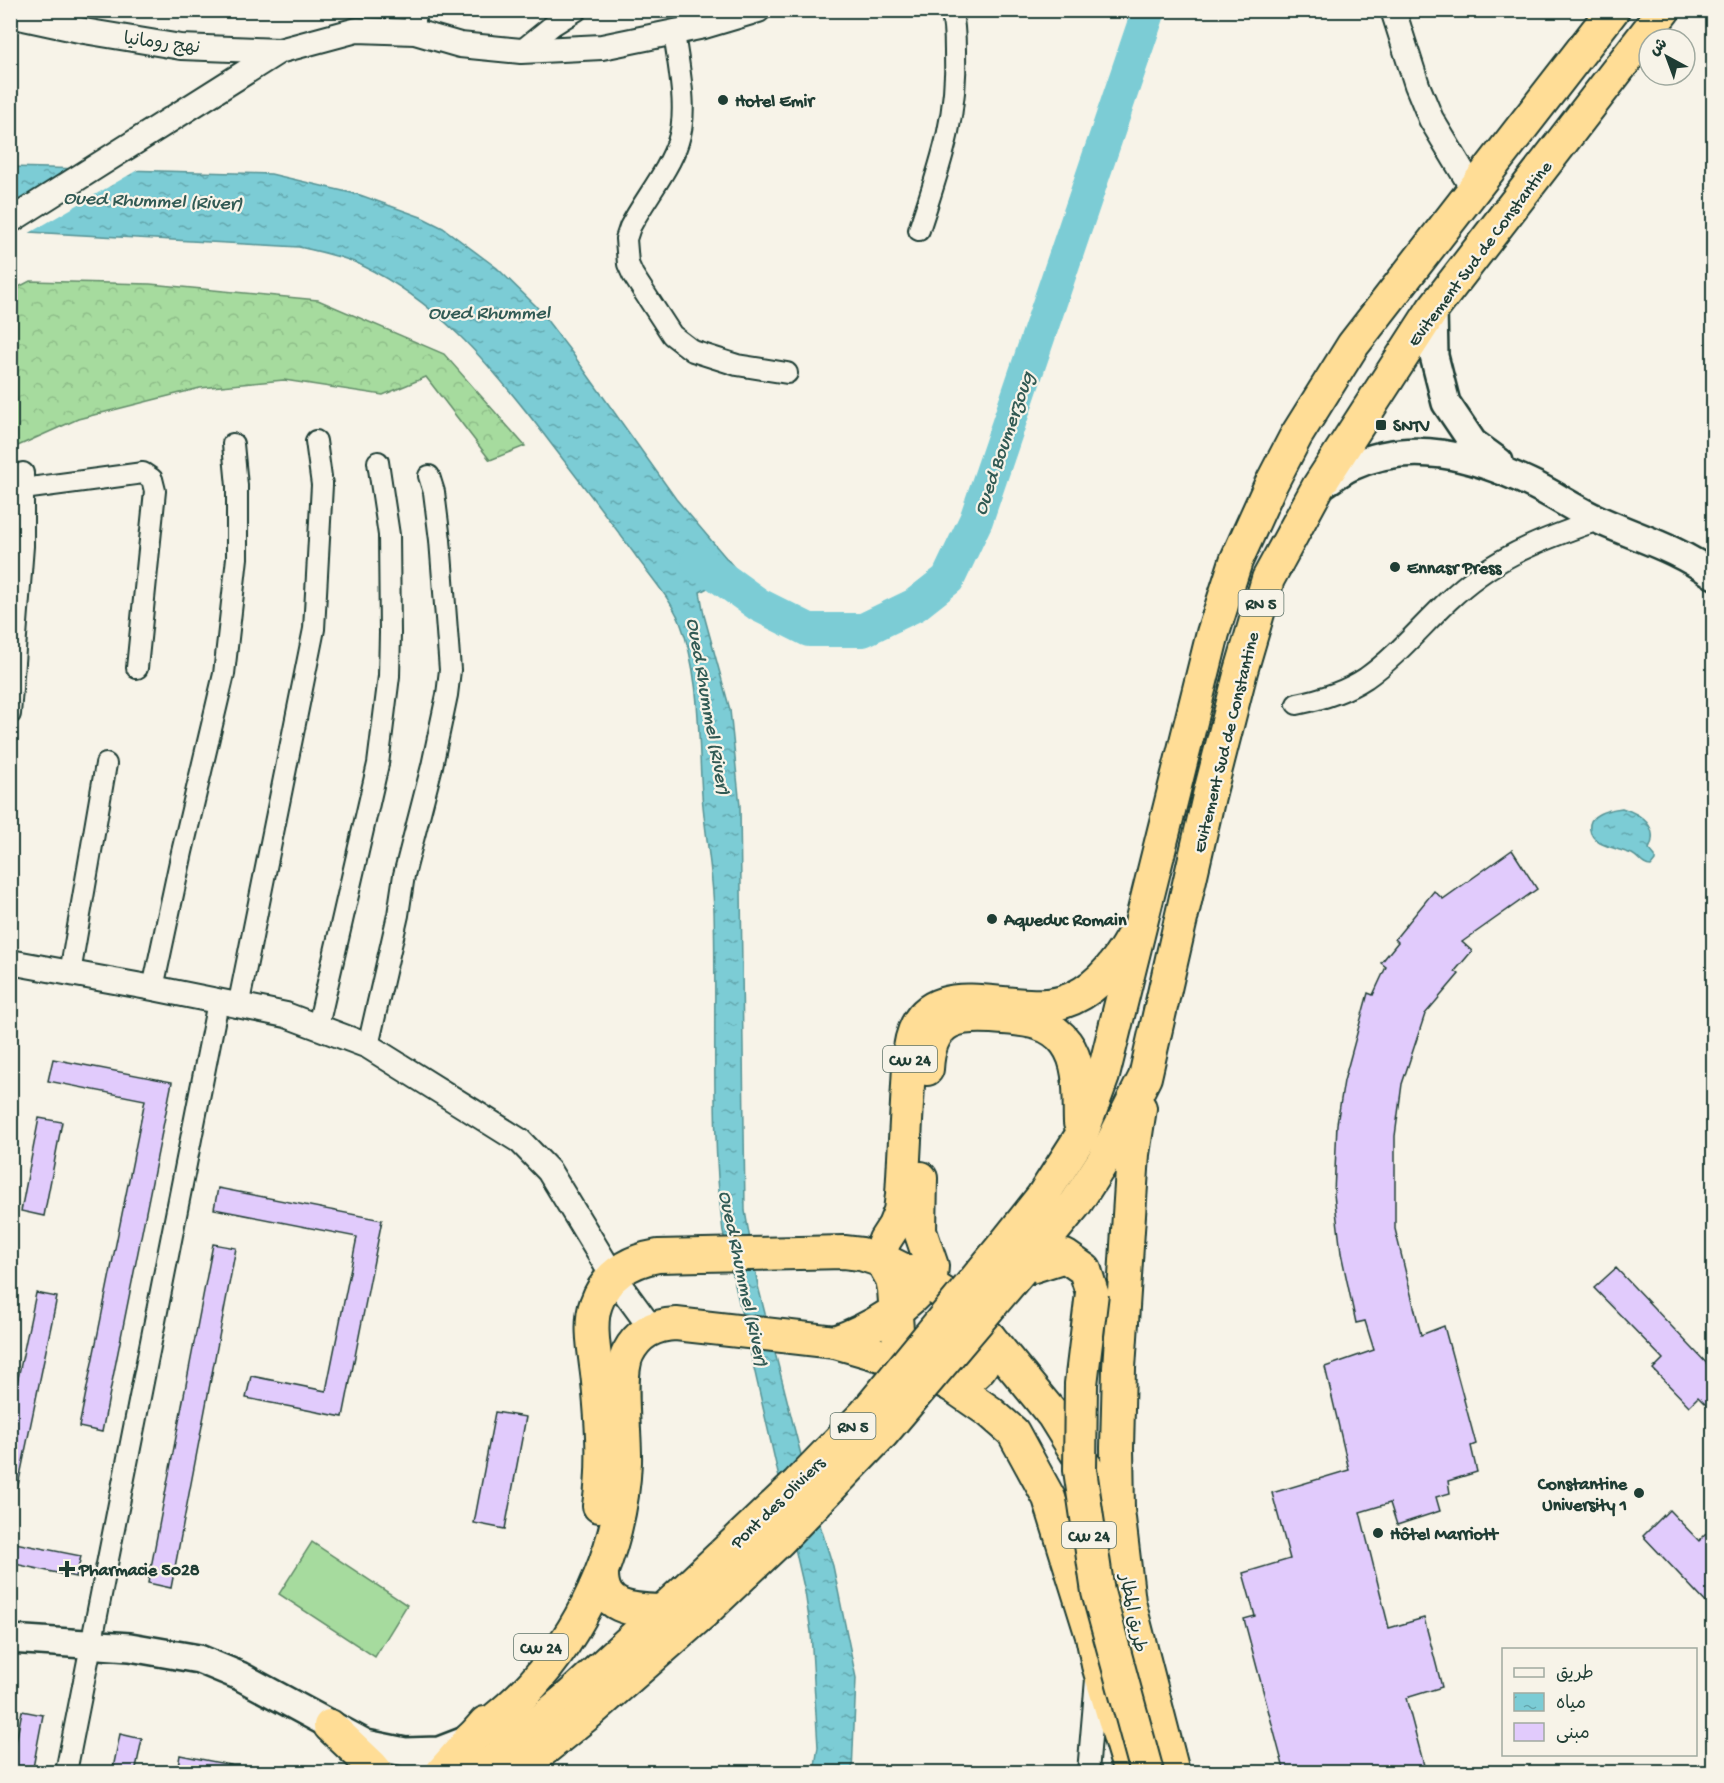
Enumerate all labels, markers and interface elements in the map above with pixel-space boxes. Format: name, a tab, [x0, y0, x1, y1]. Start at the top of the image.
north arrow	[1637, 27, 1697, 87]
street label: نهج رومانيا	[122, 29, 201, 60]
text: ش	[1647, 35, 1672, 61]
place label: Hotel Emir	[735, 92, 816, 113]
marker: Hotel Emir	[716, 93, 730, 107]
street label: Evitement Sud de Constantine	[1404, 157, 1558, 351]
water label: Oued Rhummel (River)	[63, 188, 243, 217]
water label: Oued Rhummel	[428, 303, 552, 326]
water label: Oued Boumerzoug	[970, 368, 1041, 519]
place label: SNTV	[1393, 417, 1430, 438]
marker: SNTV	[1374, 418, 1388, 432]
place label: Ennasr Press	[1407, 559, 1503, 580]
marker: Ennasr Press	[1388, 560, 1402, 574]
road number: RN 5	[1238, 590, 1284, 616]
water label: Oued Rhummel (River)	[680, 616, 733, 797]
street label: Evitement Sud de Constantine	[1190, 629, 1265, 855]
place label: Aqueduc Romain	[1003, 911, 1127, 932]
marker: Aqueduc Romain	[985, 912, 999, 926]
road number: CW 24	[883, 1046, 937, 1072]
water label: Oued Rhummel (River)	[712, 1189, 772, 1369]
road number: RN 5	[830, 1413, 876, 1439]
street label: Pont des Oliviers	[726, 1453, 831, 1555]
place label: Constantine University 1	[1537, 1475, 1628, 1517]
marker: Constantine University 1	[1632, 1486, 1646, 1500]
road number: CW 24	[1062, 1522, 1116, 1548]
place label: Hôtel Marriott	[1390, 1525, 1499, 1546]
marker: Hôtel Marriott	[1371, 1526, 1385, 1540]
place label: Pharmacie 5028	[78, 1561, 200, 1582]
marker: Pharmacie 5028	[60, 1562, 74, 1576]
street label: طريق المطار	[1113, 1570, 1149, 1655]
road number: CW 24	[514, 1634, 568, 1660]
legend	[1502, 1648, 1697, 1756]
text: طريق	[1556, 1664, 1594, 1685]
text: مياه	[1556, 1694, 1586, 1715]
text: مبنى	[1556, 1724, 1590, 1745]

